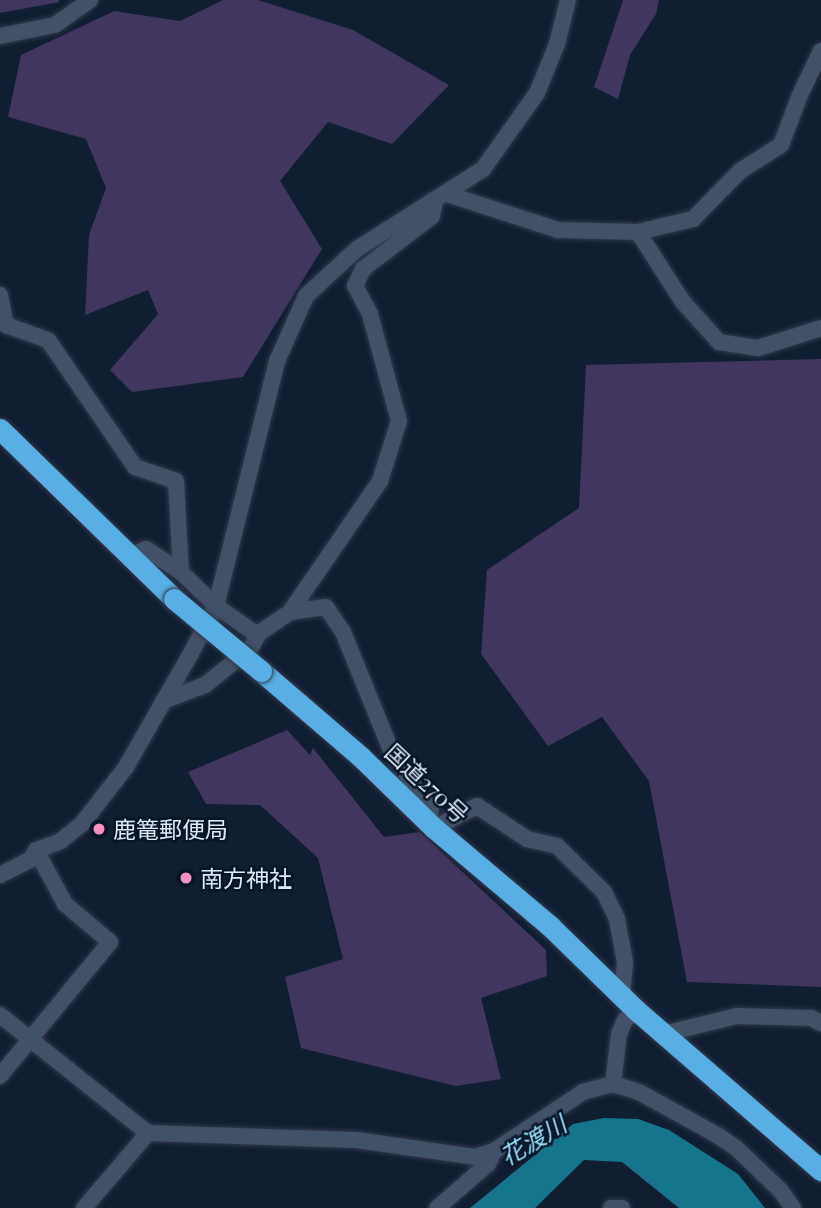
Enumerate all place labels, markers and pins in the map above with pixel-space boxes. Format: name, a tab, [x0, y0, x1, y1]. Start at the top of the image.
place label: 鹿篭郵便局	[113, 815, 228, 843]
marker: 鹿篭郵便局	[91, 821, 107, 837]
place label: 南方神社	[200, 864, 292, 892]
marker: 南方神社	[178, 870, 194, 886]

